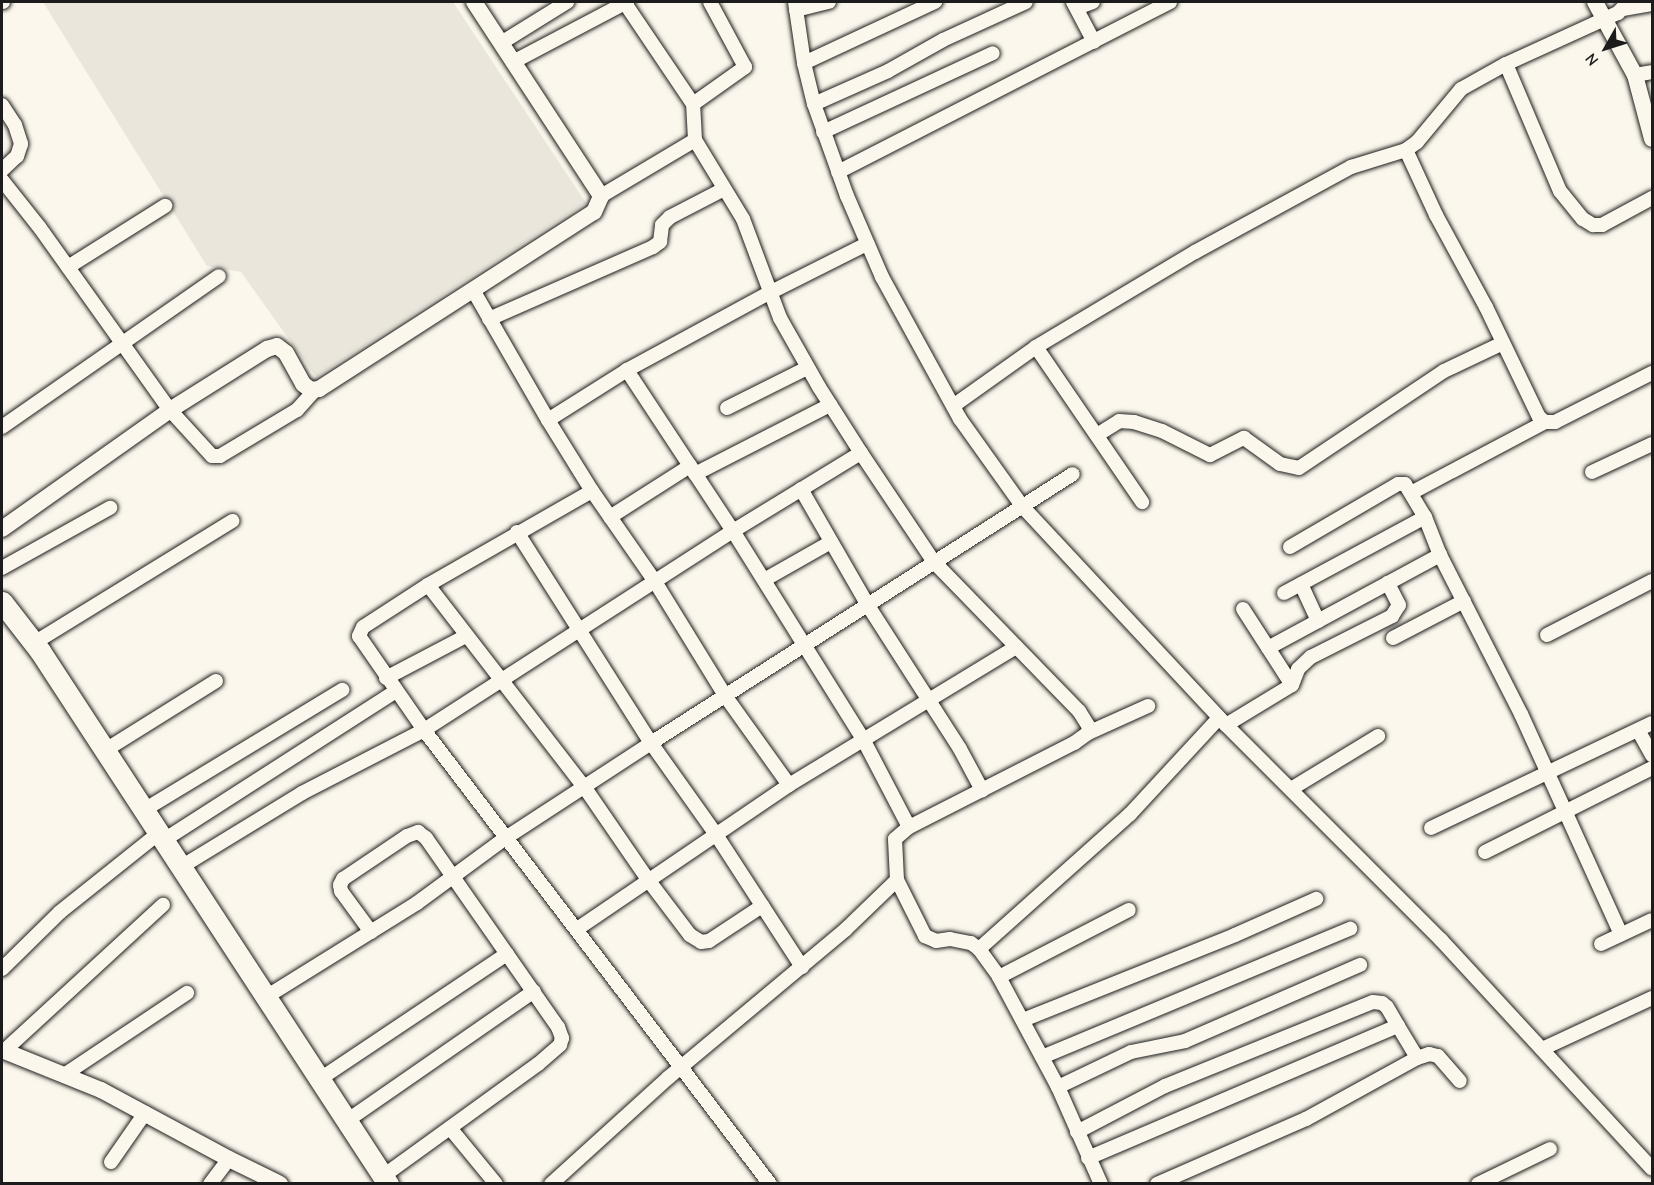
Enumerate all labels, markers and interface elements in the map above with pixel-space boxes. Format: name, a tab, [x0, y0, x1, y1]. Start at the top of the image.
north arrow	[1576, 18, 1636, 78]
text: N	[1582, 50, 1602, 69]

